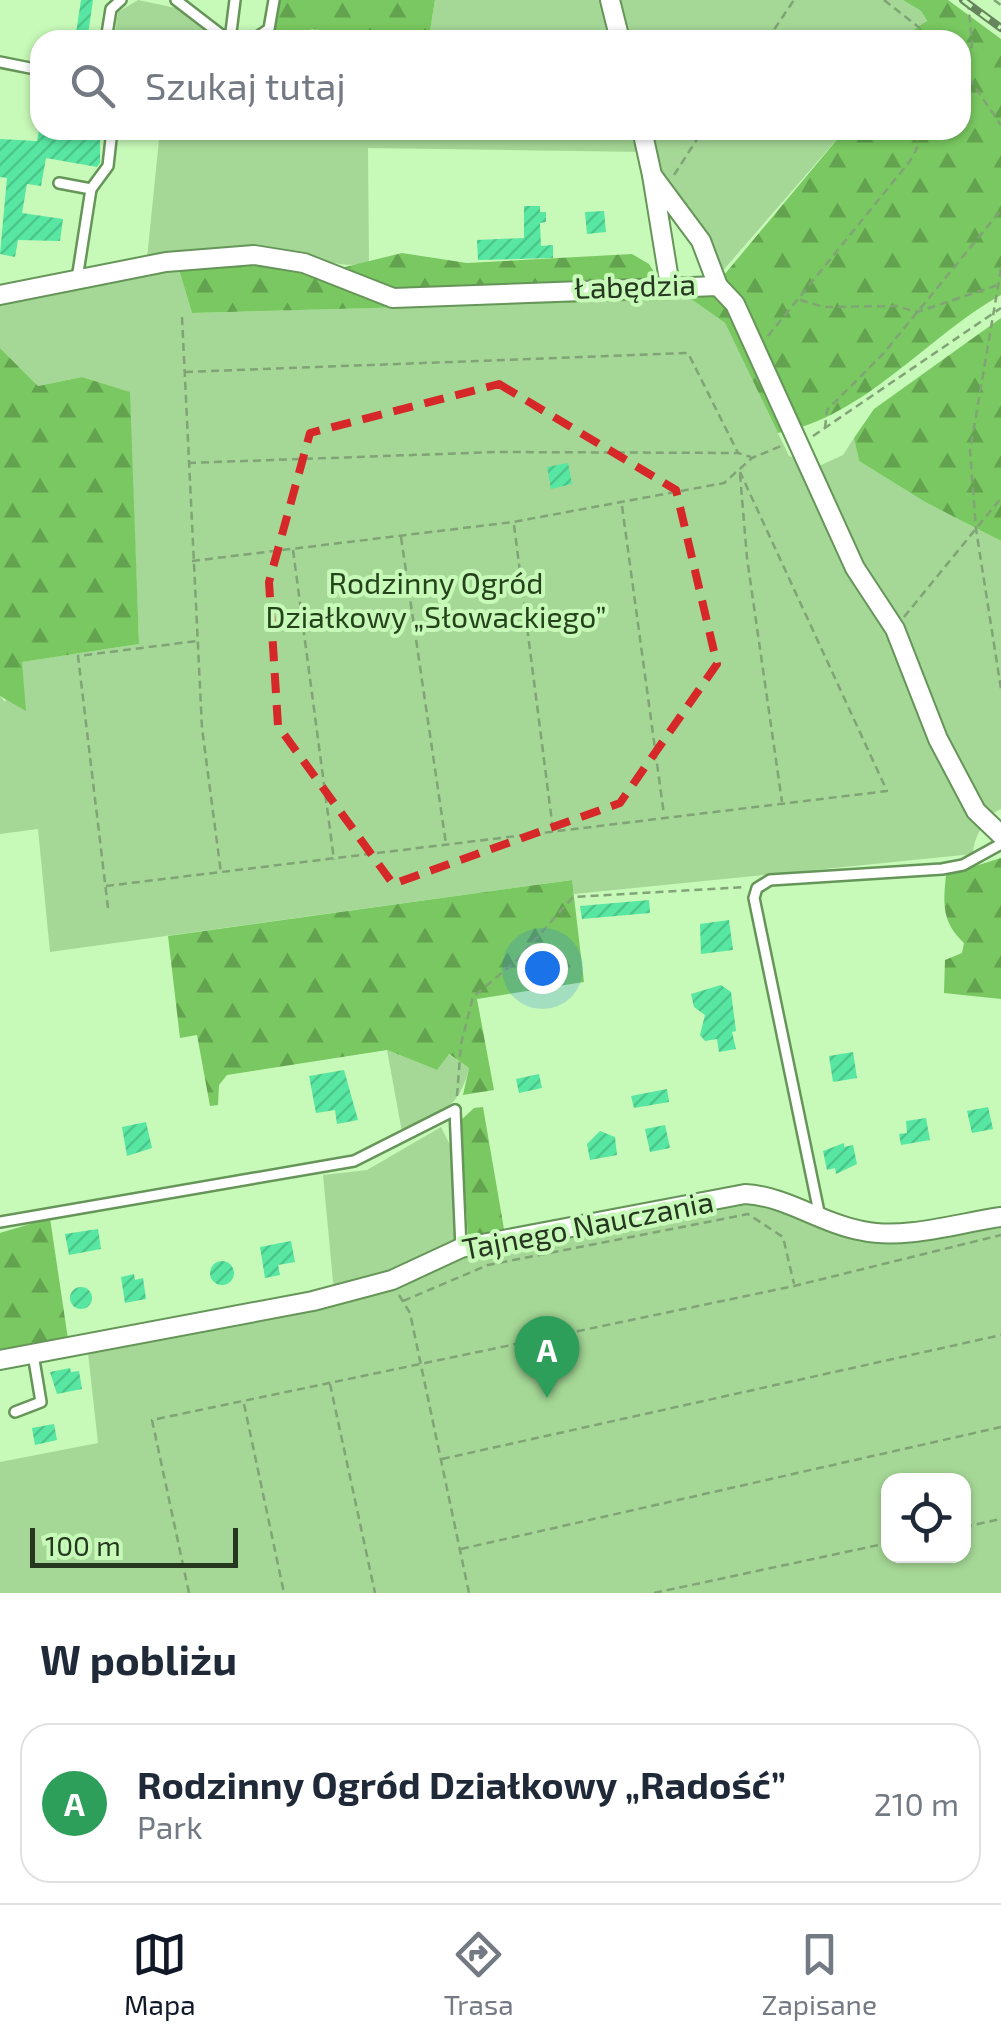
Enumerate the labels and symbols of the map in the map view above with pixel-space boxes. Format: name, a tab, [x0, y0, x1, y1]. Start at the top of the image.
street label: Łabędzia	[573, 265, 696, 305]
park label: Rodzinny Ogród Działkowy „Słowackiego”	[266, 564, 606, 634]
your location	[517, 943, 568, 994]
street label: Tajnego Nauczania	[459, 1182, 716, 1266]
pin: A	[514, 1316, 580, 1398]
scale bar	[30, 1523, 238, 1568]

